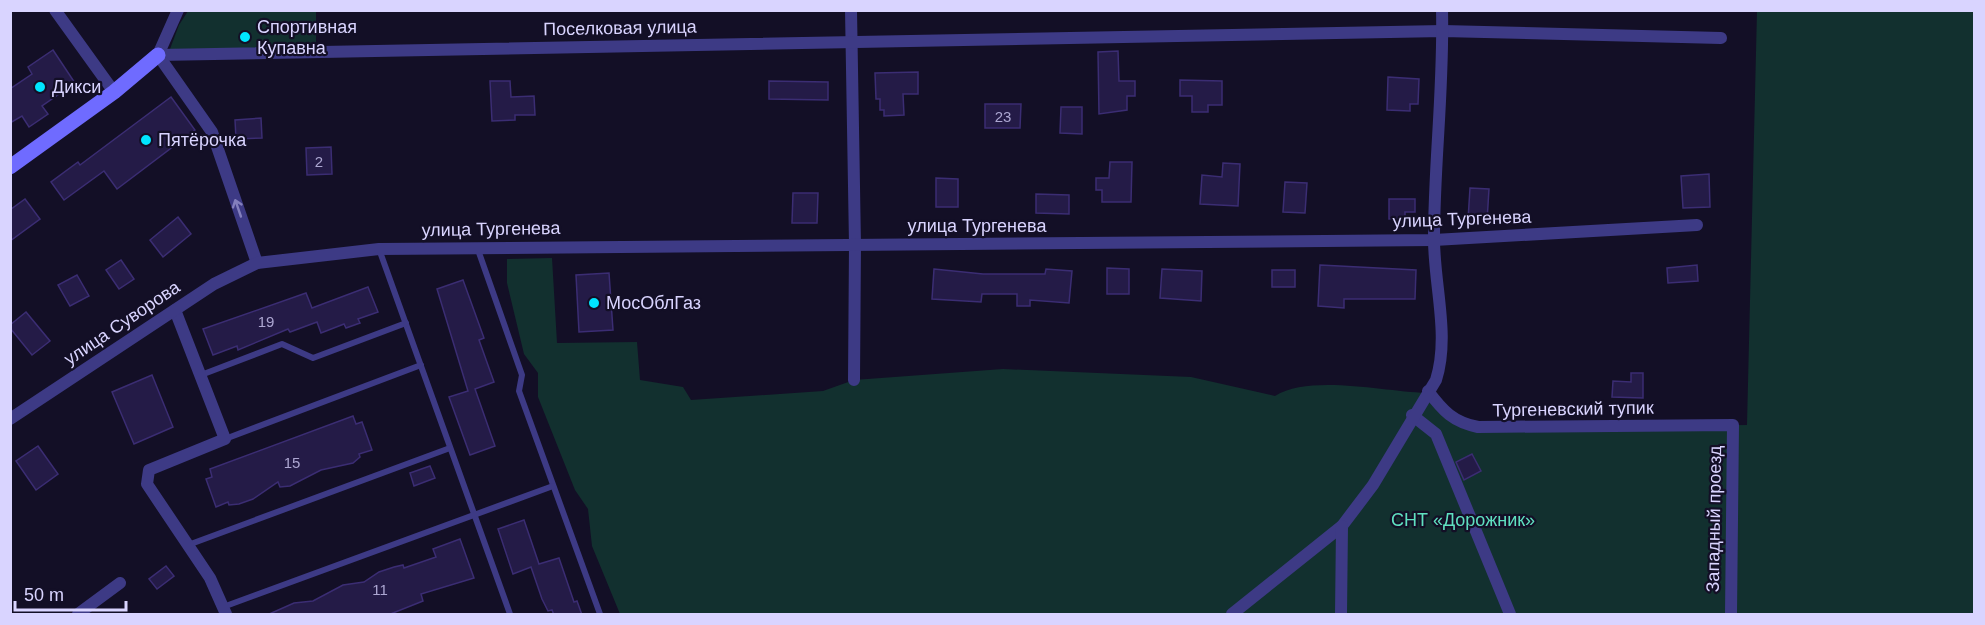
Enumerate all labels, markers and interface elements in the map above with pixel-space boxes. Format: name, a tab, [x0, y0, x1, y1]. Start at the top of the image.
place label: Спортивная Купавна	[257, 17, 357, 58]
street label: Поселковая улица	[543, 17, 698, 39]
marker: Спортивная Купавна	[238, 30, 252, 44]
place label: Дикси	[52, 77, 101, 97]
marker: Дикси	[33, 80, 47, 94]
house number: 23	[995, 108, 1011, 125]
place label: Пятёрочка	[158, 130, 247, 150]
marker: Пятёрочка	[139, 133, 153, 147]
house number: 2	[315, 153, 323, 170]
one-way arrow	[232, 199, 243, 218]
street label: улица Тургенева	[1392, 207, 1533, 231]
street label: улица Тургенева	[908, 216, 1047, 236]
street label: улица Тургенева	[421, 218, 562, 240]
street label: улица Суворова	[60, 276, 184, 369]
place label: МосОблГаз	[606, 293, 701, 313]
marker: МосОблГаз	[587, 296, 601, 310]
house number: 19	[258, 313, 274, 330]
street label: Тургеневский тупик	[1492, 398, 1654, 420]
street label: Западный проезд	[1703, 445, 1725, 593]
house number: 15	[284, 454, 300, 471]
park label: СНТ «Дорожник»	[1391, 510, 1535, 530]
scale bar	[15, 574, 126, 612]
house number: 11	[372, 581, 388, 598]
text: 50 m	[24, 585, 64, 605]

